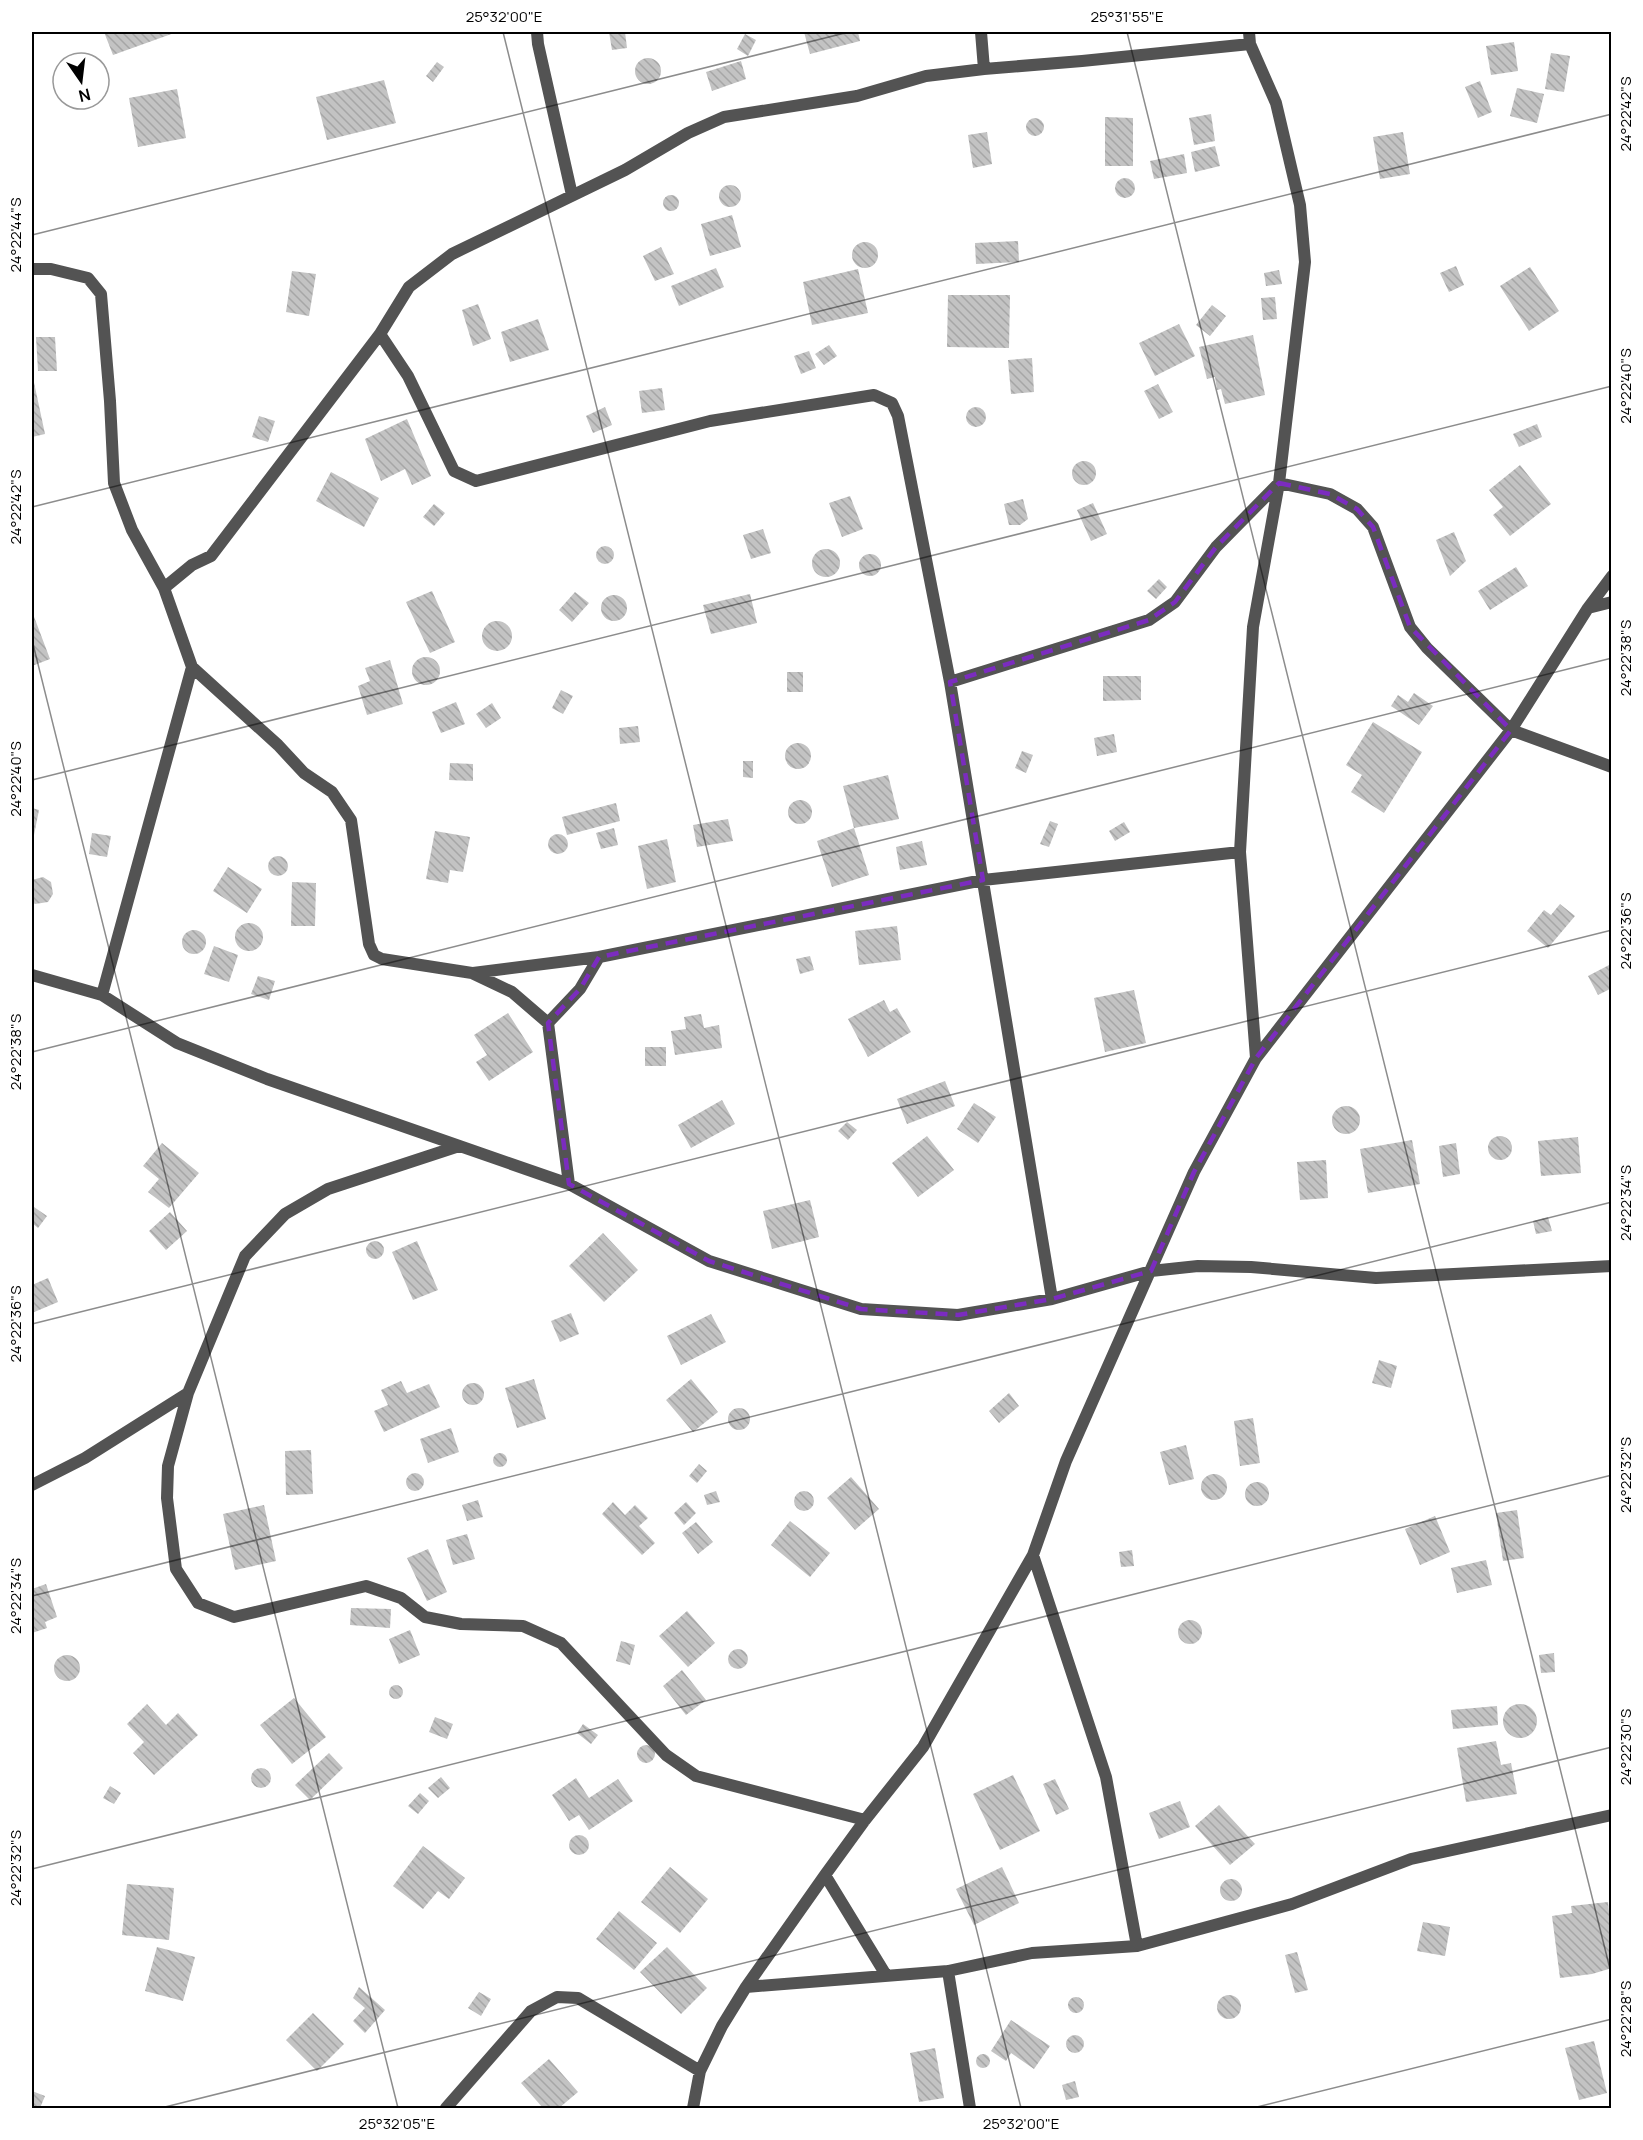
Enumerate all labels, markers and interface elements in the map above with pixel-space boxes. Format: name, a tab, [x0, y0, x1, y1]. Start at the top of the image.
text: 25°32'00"E	[466, 6, 542, 27]
text: 25°31'55"E	[1090, 6, 1164, 27]
north arrow	[51, 51, 111, 111]
text: 24°22'42"S	[1615, 77, 1636, 151]
text: N	[76, 83, 93, 108]
text: 24°22'44"S	[5, 198, 26, 272]
text: 24°22'40"S	[1615, 348, 1636, 424]
text: 24°22'42"S	[5, 470, 26, 544]
text: 24°22'38"S	[1615, 620, 1636, 696]
text: 24°22'40"S	[5, 741, 26, 817]
text: 24°22'36"S	[1615, 893, 1636, 969]
text: 24°22'38"S	[5, 1014, 26, 1090]
text: 24°22'34"S	[1615, 1165, 1636, 1241]
text: 24°22'36"S	[5, 1286, 26, 1362]
text: 24°22'32"S	[1615, 1437, 1636, 1513]
text: 24°22'34"S	[5, 1558, 26, 1634]
text: 24°22'30"S	[1615, 1709, 1636, 1785]
text: 24°22'32"S	[5, 1830, 26, 1906]
text: 24°22'28"S	[1615, 1981, 1636, 2057]
text: 25°32'05"E	[359, 2113, 435, 2134]
text: 25°32'00"E	[983, 2113, 1059, 2134]

